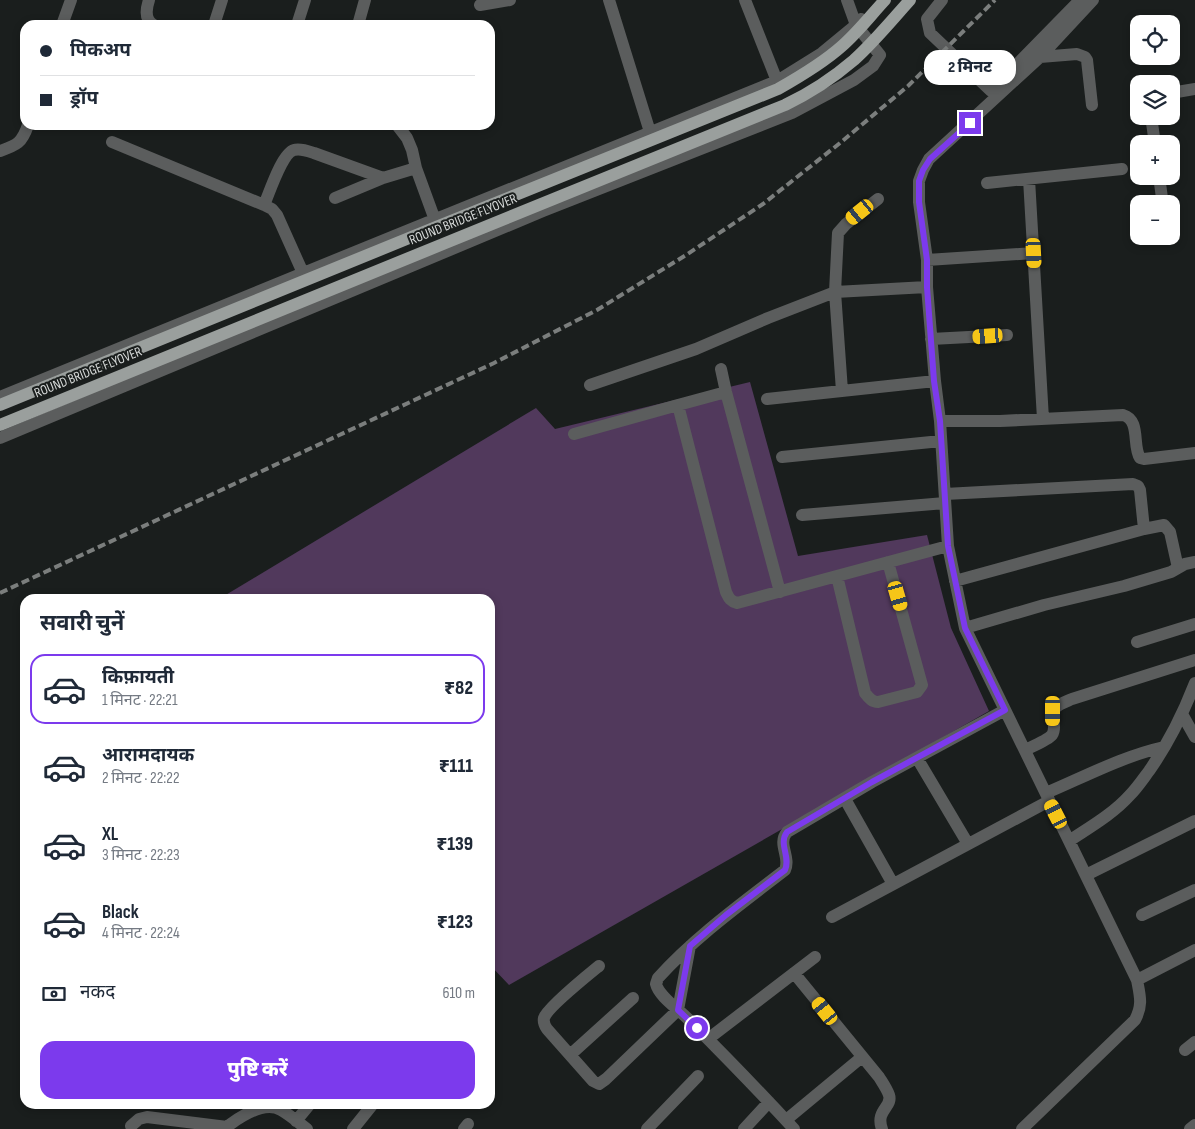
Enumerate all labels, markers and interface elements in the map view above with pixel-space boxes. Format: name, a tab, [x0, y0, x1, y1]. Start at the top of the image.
map controls	[1130, 15, 1180, 245]
button: locate	[1130, 15, 1180, 65]
text: पिकअप	[70, 39, 131, 62]
callout: 2 मिनट	[924, 51, 1016, 86]
text: 2 मिनट	[948, 58, 992, 77]
button: layers	[1130, 75, 1180, 125]
text: ड्रॉप	[70, 87, 98, 110]
route end	[959, 112, 981, 134]
button: +	[1130, 135, 1180, 185]
street label: ROUND BRIDGE FLYOVER	[407, 189, 520, 248]
button: −	[1130, 195, 1180, 245]
car	[843, 197, 876, 227]
car	[1025, 238, 1042, 268]
car	[972, 327, 1003, 345]
street label: ROUND BRIDGE FLYOVER	[32, 342, 145, 401]
car	[886, 580, 909, 612]
text: सवारी चुनें	[40, 610, 124, 637]
text: किफ़ायती	[102, 666, 174, 689]
icon: car	[42, 667, 87, 712]
text: ₹82	[444, 677, 473, 700]
text: 1 मिनट · 22:21	[102, 691, 178, 710]
car	[1045, 696, 1060, 726]
text: आरामदायक	[102, 744, 194, 767]
icon: car	[42, 745, 87, 790]
text: ₹111	[439, 755, 473, 778]
text: 2 मिनट · 22:22	[102, 769, 180, 788]
car	[1042, 797, 1069, 831]
icon: car	[42, 823, 87, 868]
text: XL	[102, 823, 118, 846]
text: ₹139	[436, 833, 473, 856]
text: 3 मिनट · 22:23	[102, 846, 180, 865]
icon: car	[42, 901, 87, 946]
text: Black	[102, 901, 139, 924]
text: ₹123	[437, 911, 473, 934]
text: 4 मिनट · 22:24	[102, 924, 180, 943]
icon: cash	[40, 980, 68, 1008]
text: नकद	[80, 981, 115, 1004]
text: 610 m	[442, 984, 475, 1003]
car	[809, 995, 840, 1027]
route start	[686, 1017, 708, 1039]
button: पुष्टि करें	[40, 1041, 475, 1099]

